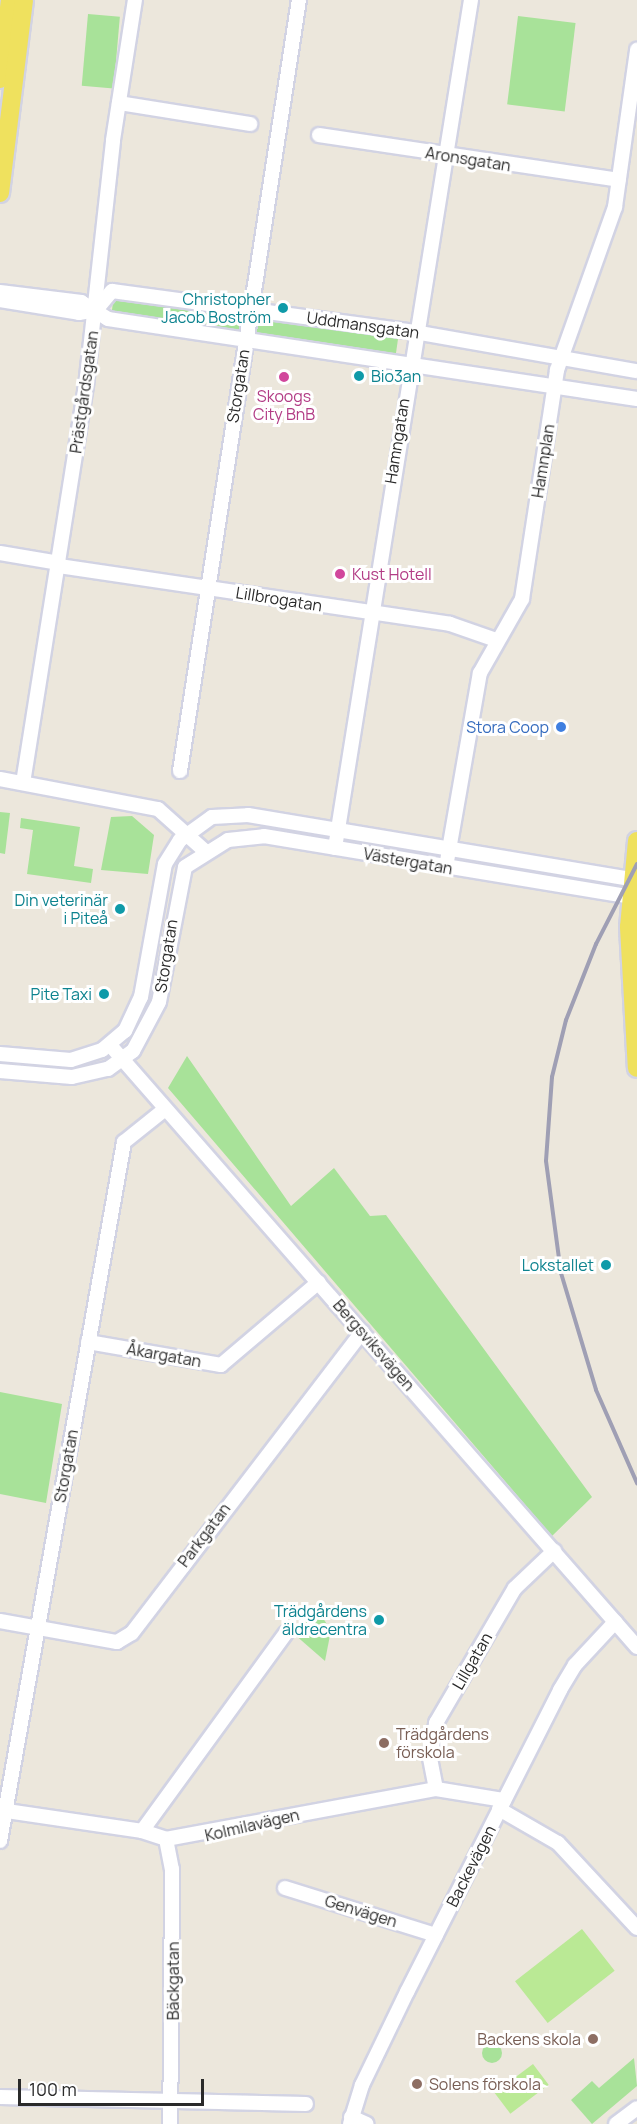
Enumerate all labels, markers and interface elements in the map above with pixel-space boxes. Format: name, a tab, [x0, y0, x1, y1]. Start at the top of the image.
street label: Aronsgatan	[424, 143, 512, 175]
place label: Christopher Jacob Boström	[161, 289, 271, 327]
marker: Christopher Jacob Boström	[276, 301, 290, 315]
street label: Uddmansgatan	[305, 308, 421, 342]
street label: Prästgårdsgatan	[66, 329, 102, 455]
street label: Storgatan	[223, 348, 253, 424]
place label: Bio3an	[371, 366, 421, 386]
marker: Bio3an	[352, 369, 366, 383]
marker: Skoogs City BnB	[277, 370, 291, 384]
place label: Skoogs City BnB	[253, 386, 315, 424]
street label: Hamngatan	[381, 397, 413, 485]
street label: Hamnplan	[528, 423, 558, 499]
place label: Kust Hotell	[352, 564, 432, 584]
marker: Kust Hotell	[333, 567, 347, 581]
street label: Lillbrogatan	[234, 583, 324, 615]
place label: Stora Coop	[466, 717, 549, 737]
marker: Stora Coop	[554, 720, 568, 734]
street label: Västergatan	[362, 844, 454, 878]
place label: Din veterinär i Piteå	[15, 890, 108, 928]
marker: Din veterinär i Piteå	[113, 902, 127, 916]
street label: Storgatan	[151, 918, 181, 994]
place label: Pite Taxi	[30, 984, 92, 1004]
marker: Pite Taxi	[97, 987, 111, 1001]
place label: Lokstallet	[522, 1255, 594, 1275]
marker: Lokstallet	[599, 1258, 613, 1272]
street label: Bergsviksvägen	[329, 1295, 419, 1395]
street label: Åkargatan	[125, 1339, 203, 1371]
street label: Storgatan	[50, 1428, 82, 1504]
street label: Parkgatan	[174, 1499, 234, 1571]
place label: Trädgårdens äldrecentra	[274, 1601, 367, 1639]
marker: Trädgårdens äldrecentra	[372, 1613, 386, 1627]
street label: Lillgatan	[448, 1629, 496, 1693]
place label: Trädgårdens förskola	[396, 1724, 489, 1762]
marker: Trädgårdens förskola	[377, 1736, 391, 1750]
street label: Kolmilavägen	[203, 1805, 301, 1845]
street label: Backevägen	[442, 1822, 500, 1910]
street label: Genvägen	[323, 1891, 399, 1931]
street label: Bäckgatan	[163, 1942, 183, 2020]
place label: Backens skola	[477, 2029, 581, 2049]
marker: Backens skola	[586, 2032, 600, 2046]
scale bar	[21, 2067, 207, 2105]
place label: Solens förskola	[429, 2074, 541, 2094]
text: 100 m	[29, 2077, 77, 2101]
marker: Solens förskola	[410, 2077, 424, 2091]

